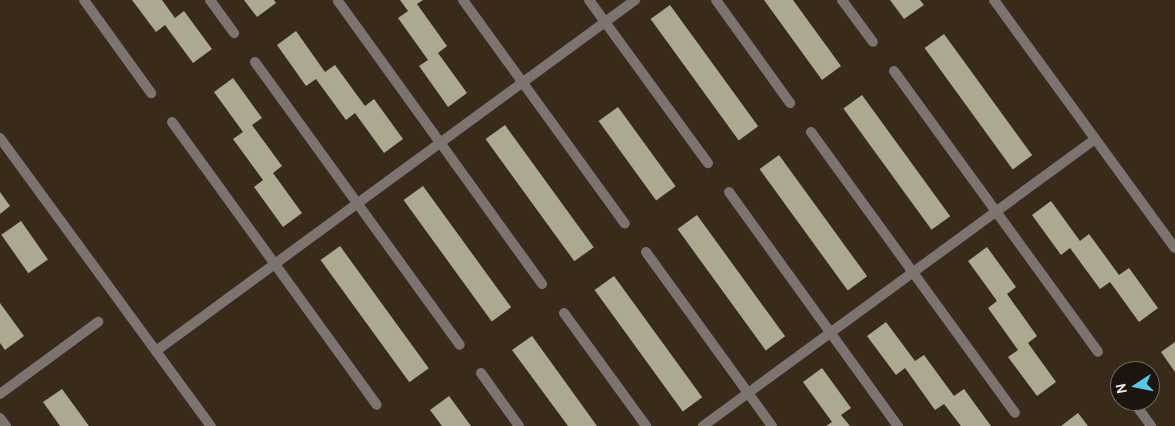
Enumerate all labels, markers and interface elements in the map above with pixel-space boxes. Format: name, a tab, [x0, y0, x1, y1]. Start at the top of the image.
north arrow	[1110, 361, 1160, 411]
text: N	[1111, 382, 1131, 395]

